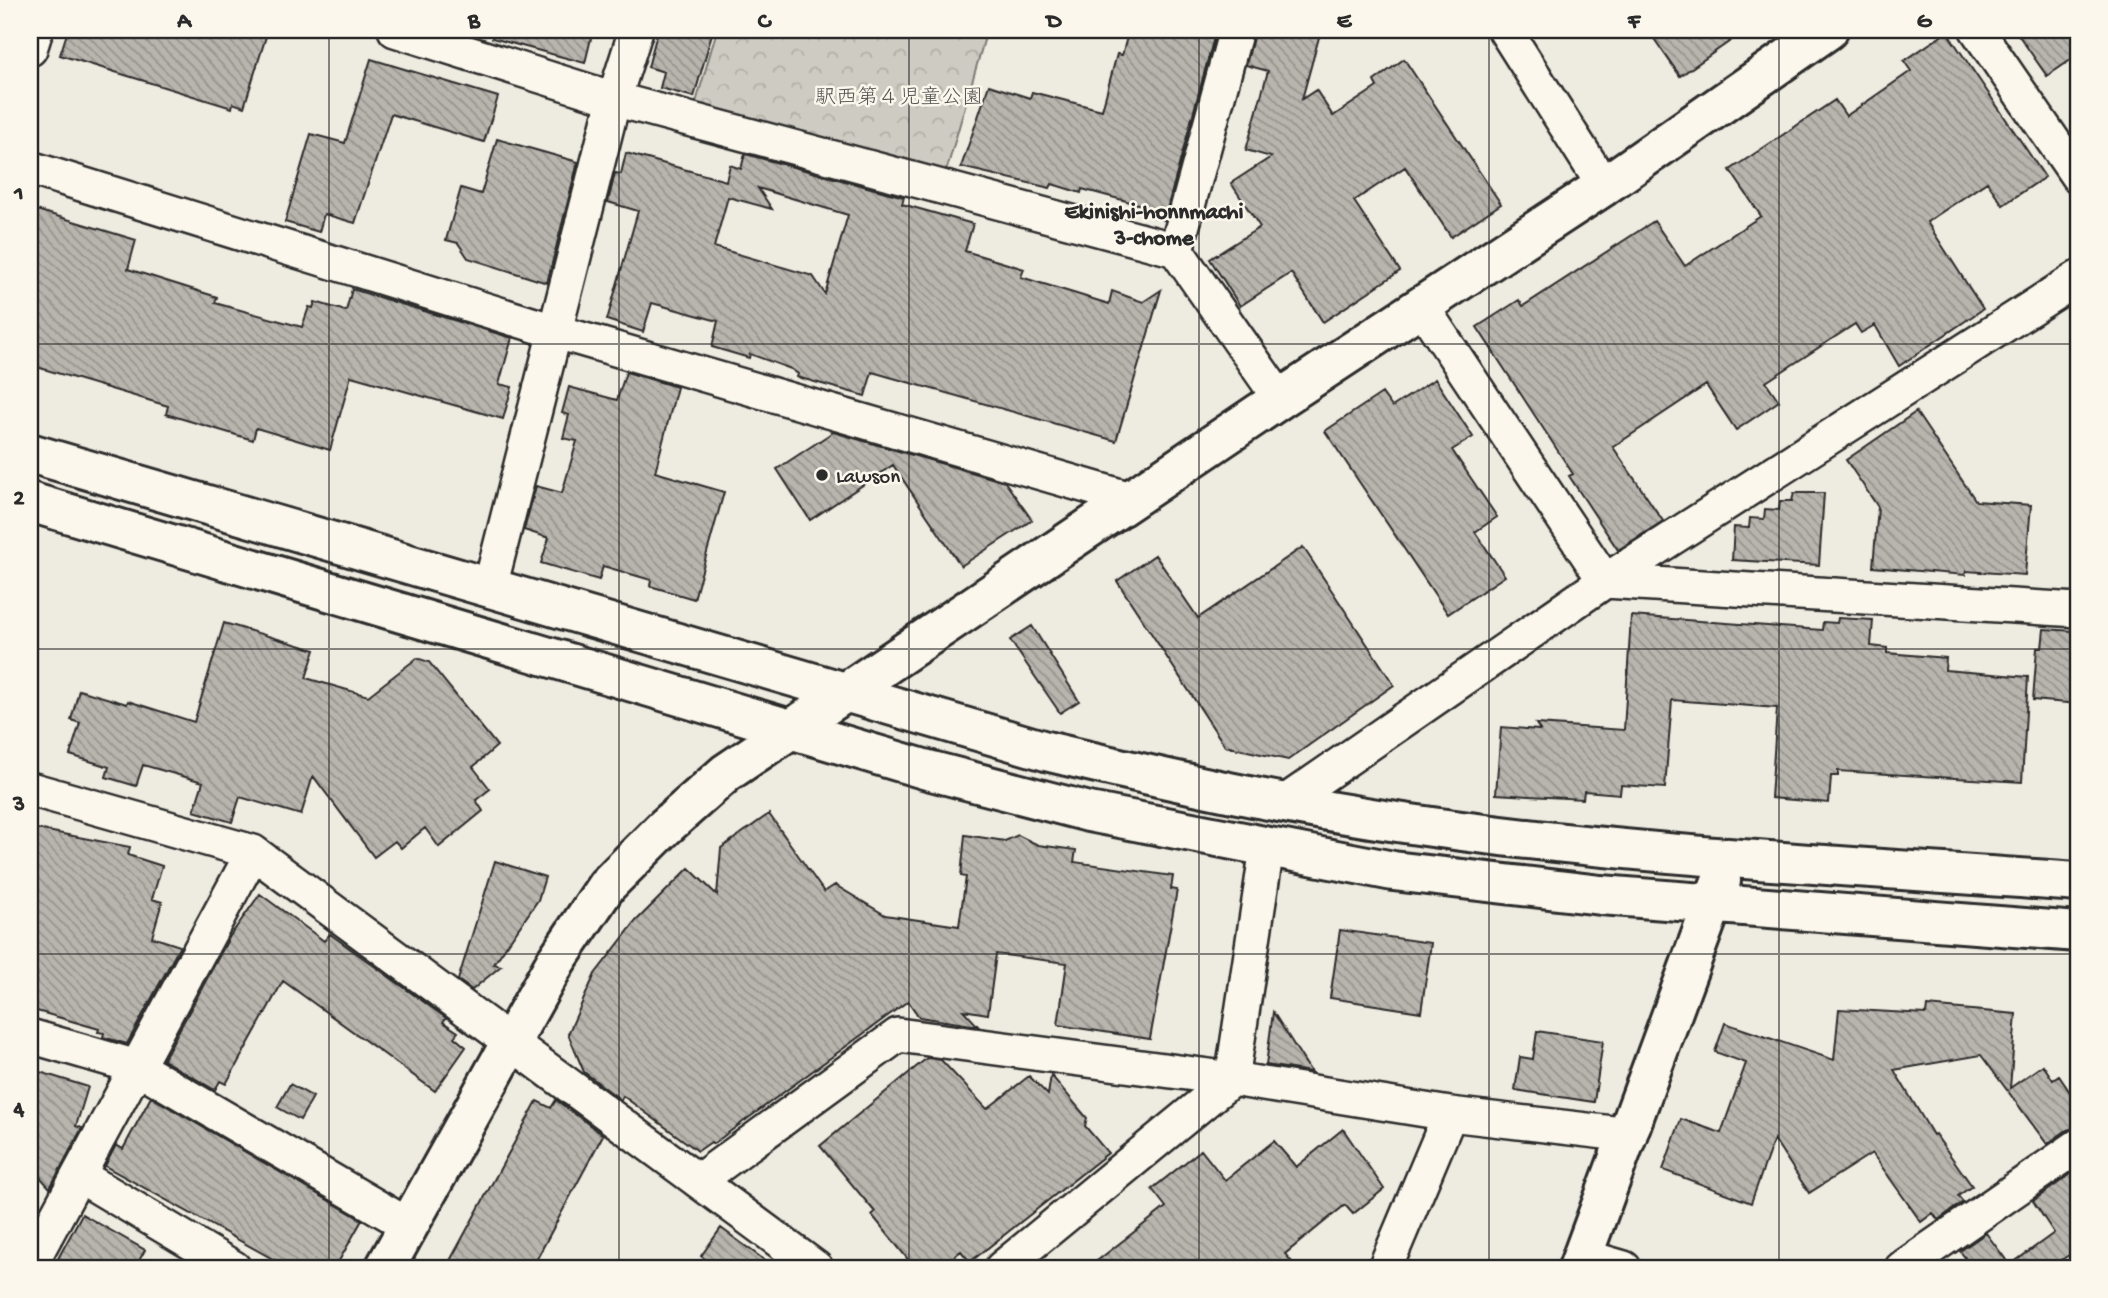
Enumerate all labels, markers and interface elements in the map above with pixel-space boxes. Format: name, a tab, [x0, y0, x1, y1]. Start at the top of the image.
text: A	[176, 9, 192, 36]
text: B	[467, 9, 481, 36]
text: C	[758, 9, 773, 36]
text: D	[1045, 9, 1063, 36]
text: E	[1337, 9, 1353, 36]
text: F	[1627, 9, 1642, 36]
text: G	[1917, 9, 1933, 36]
park label: 駅西第４児童公園	[815, 85, 983, 112]
text: 1	[13, 181, 24, 208]
district label: Ekinishi-honnmachi 3-chome	[1065, 200, 1243, 253]
place label: Lawson	[836, 466, 900, 491]
marker: Lawson	[814, 467, 830, 483]
text: 2	[13, 486, 25, 513]
text: 3	[12, 792, 25, 819]
text: 4	[13, 1097, 25, 1124]

